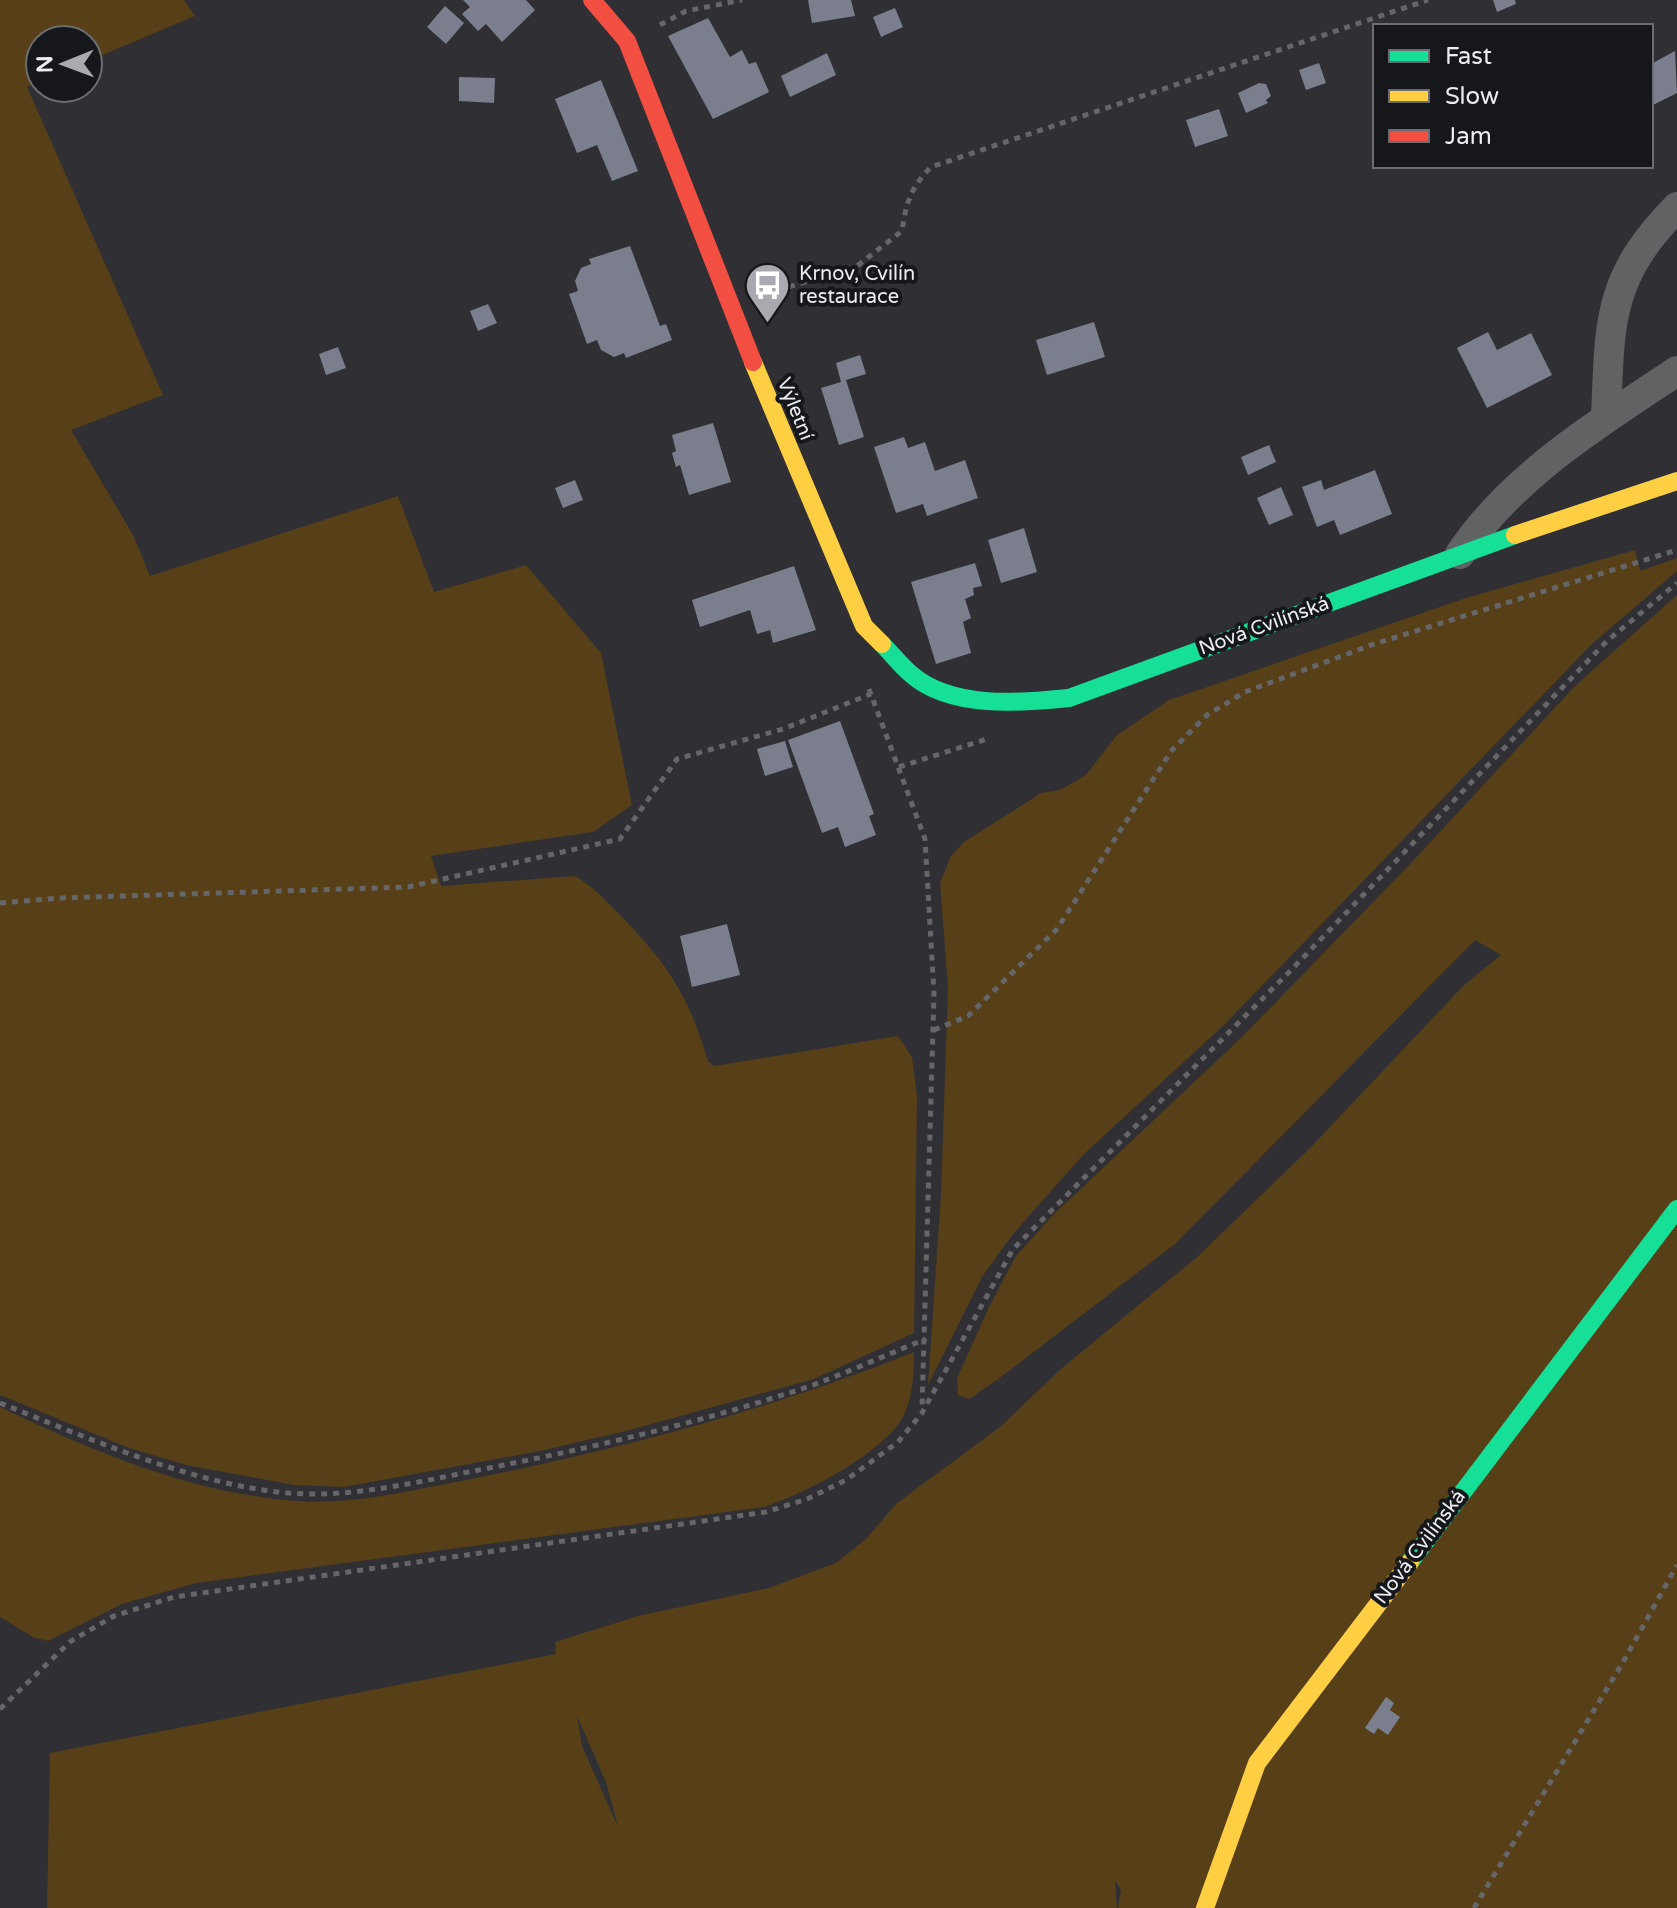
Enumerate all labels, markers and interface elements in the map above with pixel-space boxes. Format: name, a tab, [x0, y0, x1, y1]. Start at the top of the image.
north arrow	[24, 24, 104, 104]
legend	[1373, 24, 1653, 168]
text: Fast	[1445, 42, 1492, 71]
text: N	[32, 55, 58, 73]
text: Slow	[1445, 82, 1499, 111]
text: Jam	[1445, 122, 1492, 151]
bus stop icon: Krnov, Cvilín restaurace	[744, 262, 792, 325]
place label: Krnov, Cvilín restaurace	[799, 262, 915, 309]
street label: Výletní	[772, 374, 818, 444]
street label: Nová Cvilínská	[1196, 591, 1332, 661]
street label: Nová Cvilínská	[1369, 1485, 1471, 1609]

